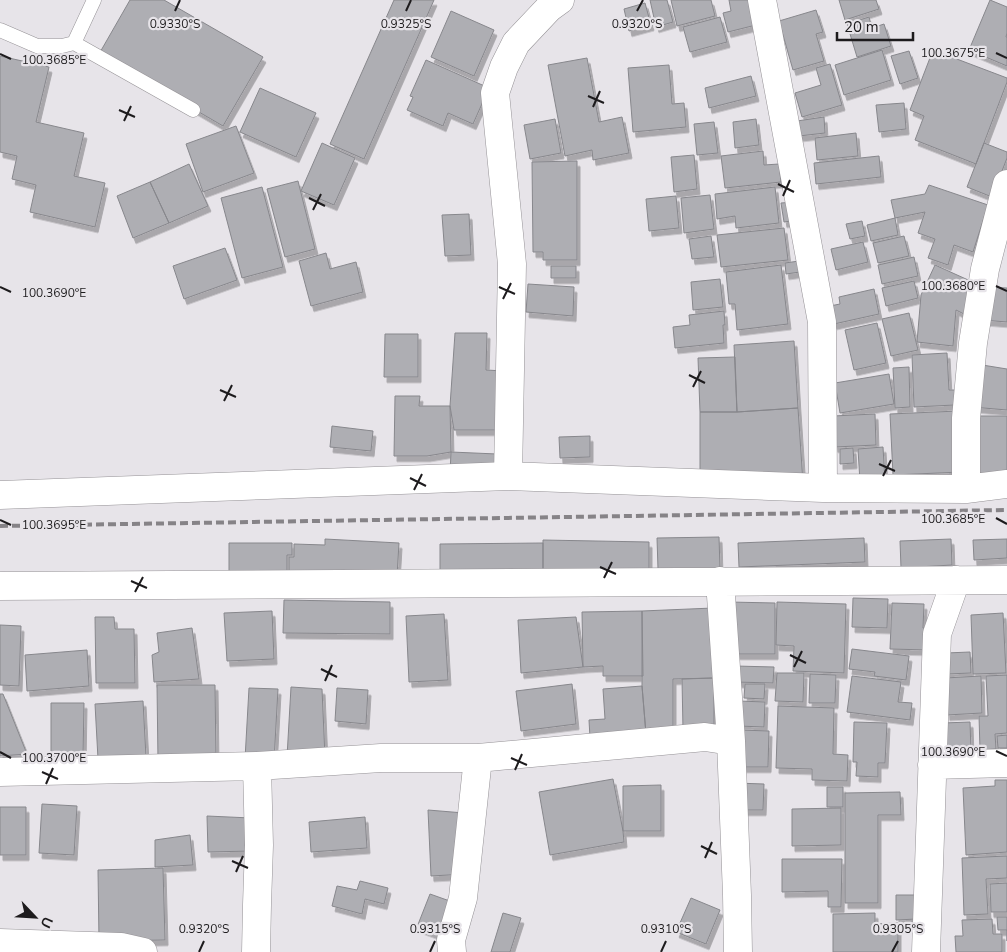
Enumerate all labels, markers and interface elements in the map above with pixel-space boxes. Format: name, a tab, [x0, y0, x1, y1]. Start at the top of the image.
scale bar	[837, 10, 913, 42]
text: 0.9330°S	[150, 16, 200, 32]
text: 0.9325°S	[381, 16, 431, 32]
text: 0.9320°S	[612, 16, 662, 32]
text: 20 m	[844, 17, 879, 37]
text: 100.3675°E	[921, 45, 985, 61]
text: 100.3685°E	[22, 52, 86, 68]
text: 100.3680°E	[921, 278, 985, 294]
text: 100.3690°E	[22, 285, 86, 301]
text: 100.3685°E	[921, 511, 985, 527]
text: 100.3695°E	[22, 517, 86, 533]
text: 100.3690°E	[921, 744, 985, 760]
text: 100.3700°E	[22, 750, 86, 766]
north arrow	[10, 892, 60, 942]
text: U	[36, 914, 57, 931]
text: 0.9320°S	[179, 921, 229, 937]
text: 0.9315°S	[410, 921, 460, 937]
text: 0.9310°S	[641, 921, 691, 937]
text: 0.9305°S	[873, 921, 923, 937]

